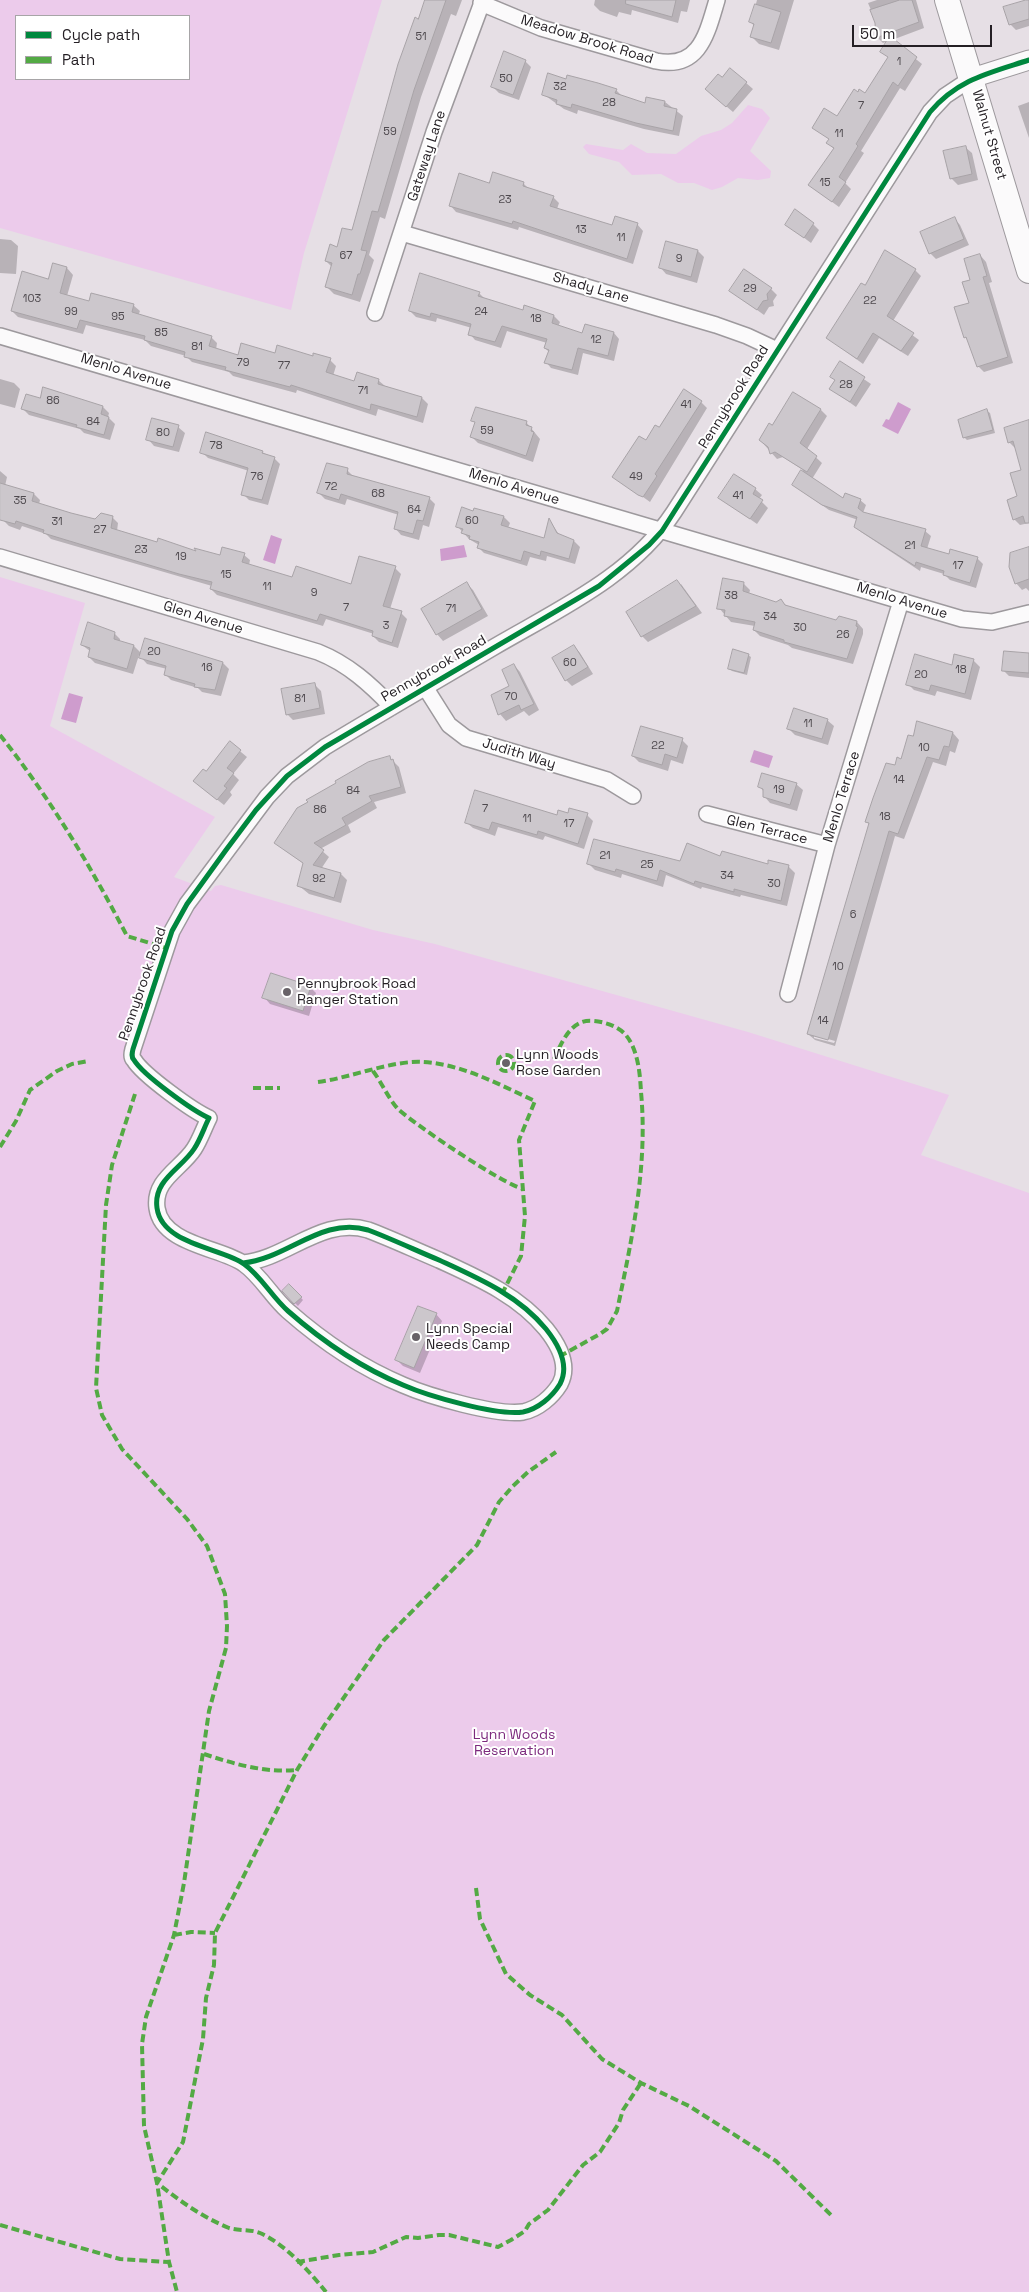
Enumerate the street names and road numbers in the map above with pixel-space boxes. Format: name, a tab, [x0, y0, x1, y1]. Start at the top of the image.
street label: Meadow Brook Road	[519, 12, 655, 68]
street label: Walnut Street	[968, 88, 1010, 182]
street label: Gateway Lane	[404, 108, 450, 204]
street label: Shady Lane	[551, 269, 631, 307]
street label: Pennybrook Road	[695, 342, 773, 452]
street label: Menlo Avenue	[79, 350, 173, 394]
street label: Menlo Avenue	[467, 465, 561, 509]
street label: Menlo Avenue	[855, 579, 949, 623]
street label: Glen Avenue	[161, 598, 245, 638]
street label: Pennybrook Road	[378, 632, 490, 706]
street label: Judith Way	[480, 735, 558, 773]
street label: Menlo Terrace	[820, 749, 864, 845]
street label: Glen Terrace	[725, 812, 809, 848]
street label: Pennybrook Road	[116, 925, 170, 1043]

